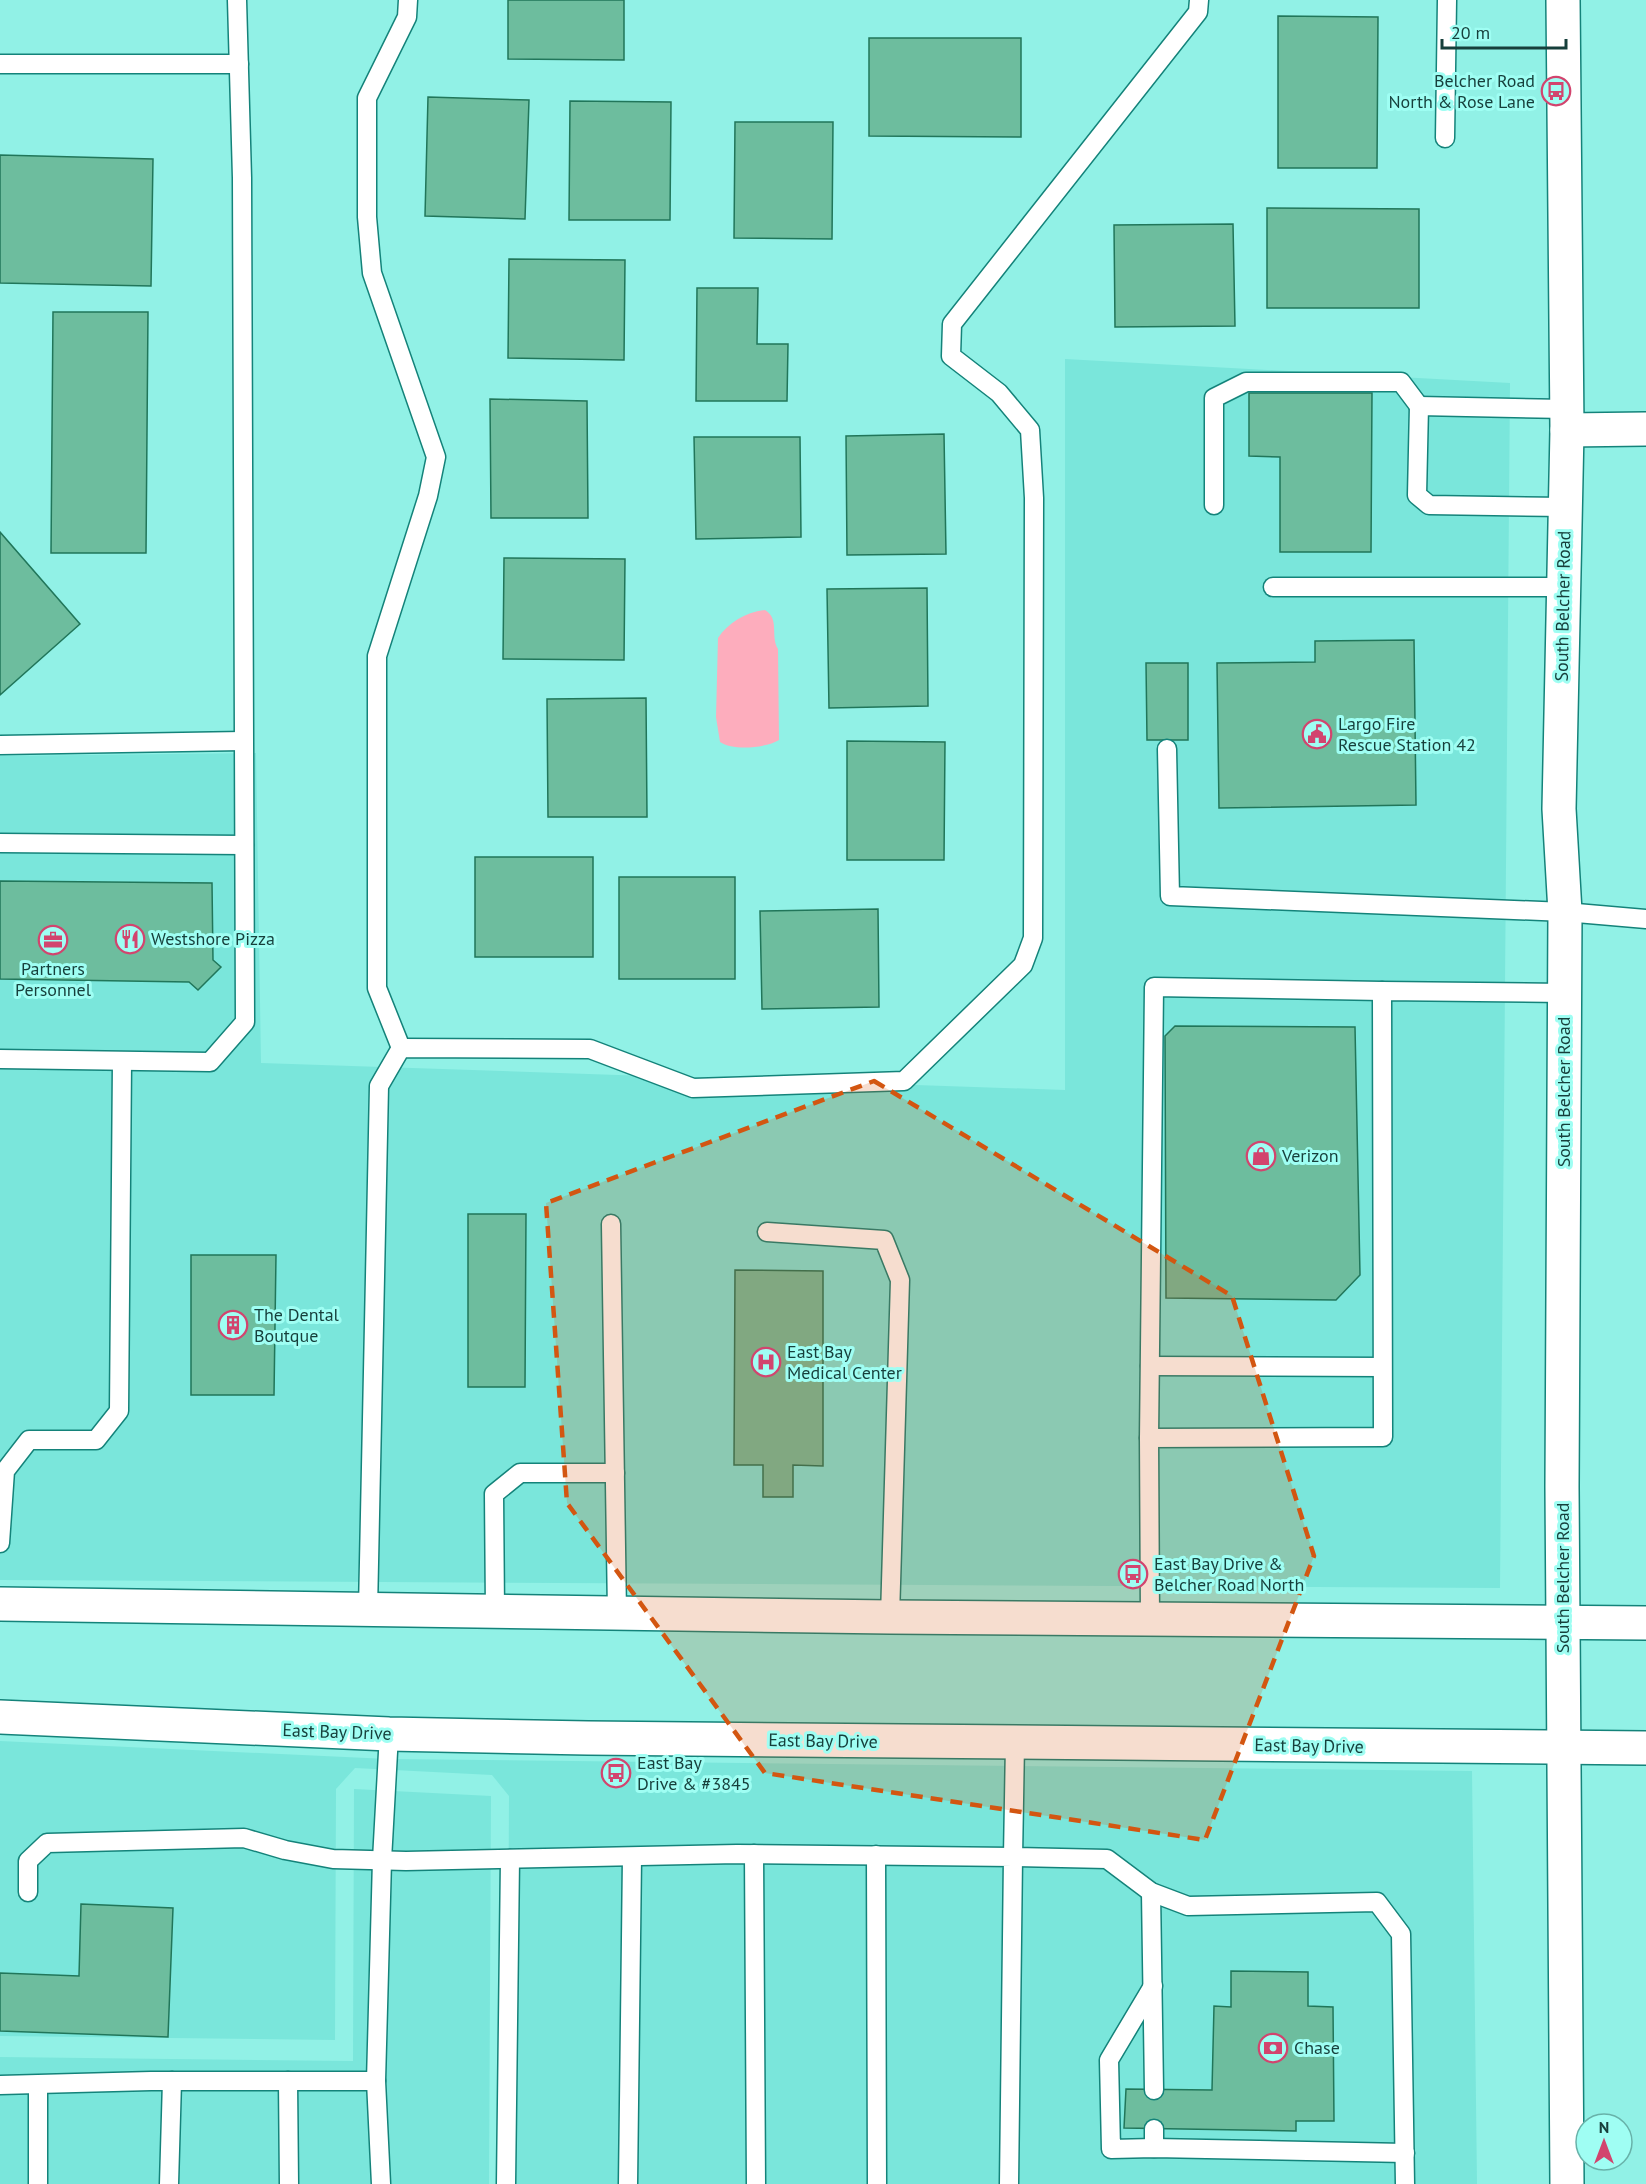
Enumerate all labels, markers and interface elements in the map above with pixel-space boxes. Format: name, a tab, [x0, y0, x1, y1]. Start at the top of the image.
scale bar	[1442, 12, 1566, 50]
text: 20 m	[1451, 21, 1490, 44]
place label: Belcher Road North & Rose Lane	[1388, 69, 1535, 113]
bus stop icon: Belcher Road North & Rose Lane	[1540, 75, 1572, 107]
street label: South Belcher Road	[1550, 530, 1575, 682]
place label: Largo Fire Rescue Station 42	[1338, 712, 1476, 756]
public building icon: Largo Fire Rescue Station 42	[1301, 718, 1333, 750]
restaurant icon: Westshore Pizza	[114, 923, 146, 955]
office icon: Partners Personnel	[37, 924, 69, 956]
place label: Westshore Pizza	[151, 927, 275, 950]
place label: Partners Personnel	[15, 957, 92, 1001]
street label: South Belcher Road	[1552, 1017, 1575, 1167]
shop icon: Verizon	[1245, 1140, 1277, 1172]
place label: Verizon	[1281, 1144, 1339, 1167]
place label: The Dental Boutque	[254, 1303, 340, 1347]
building icon: The Dental Boutque	[217, 1309, 249, 1341]
place label: East Bay Medical Center	[787, 1340, 902, 1384]
hospital icon: East Bay Medical Center	[750, 1346, 782, 1378]
street label: South Belcher Road	[1551, 1503, 1574, 1653]
place label: East Bay Drive & Belcher Road North	[1154, 1552, 1304, 1596]
bus stop icon: East Bay Drive & Belcher Road North	[1117, 1558, 1149, 1590]
street label: East Bay Drive	[282, 1718, 392, 1745]
street label: East Bay Drive	[768, 1728, 878, 1753]
street label: East Bay Drive	[1254, 1733, 1364, 1758]
place label: East Bay Drive & #3845	[637, 1751, 751, 1795]
bus stop icon: East Bay Drive & #3845	[600, 1757, 632, 1789]
bank icon: Chase	[1257, 2032, 1289, 2064]
place label: Chase	[1294, 2036, 1340, 2059]
north arrow	[1574, 2112, 1634, 2172]
text: N	[1599, 2117, 1609, 2137]

